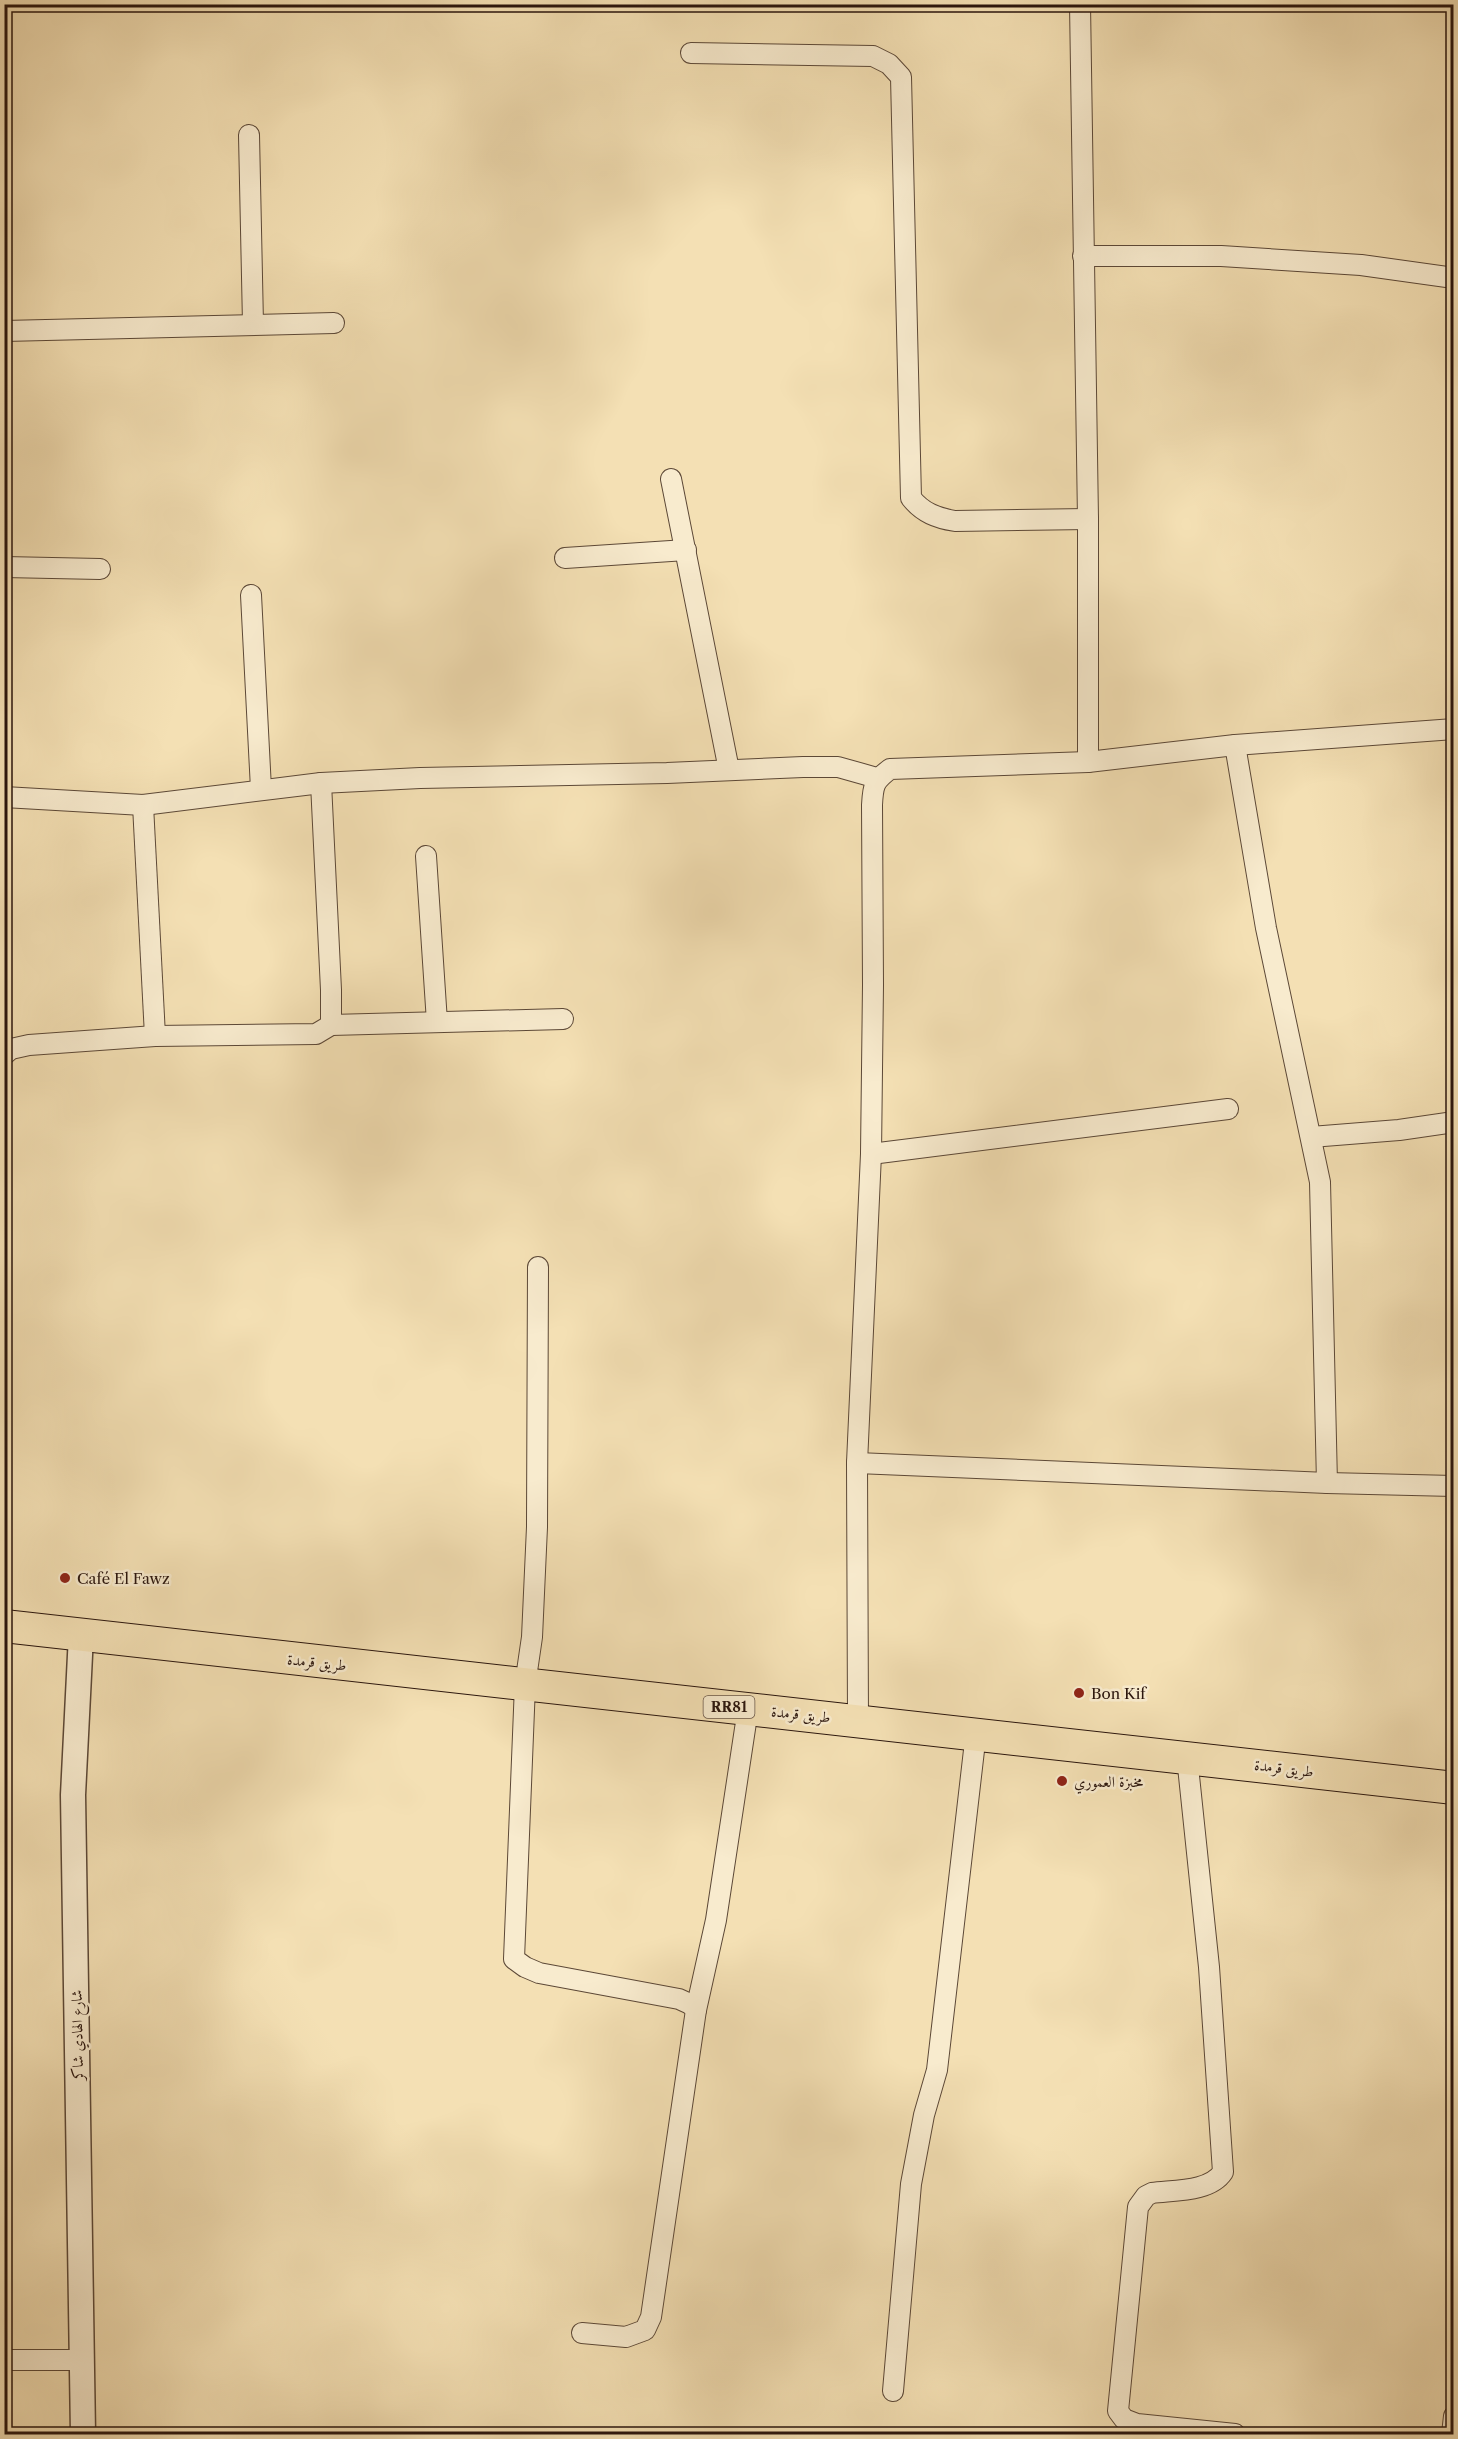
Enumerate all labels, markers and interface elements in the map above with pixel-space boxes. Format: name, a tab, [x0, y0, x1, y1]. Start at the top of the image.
place label: Café El Fawz	[77, 1569, 170, 1588]
marker: Café El Fawz	[58, 1571, 72, 1585]
street label: طريق قرمدة	[286, 1649, 348, 1676]
place label: Bon Kif	[1091, 1684, 1147, 1703]
marker: Bon Kif	[1072, 1686, 1086, 1700]
road number: RR81	[704, 1696, 754, 1718]
street label: طريق قرمدة	[770, 1701, 832, 1728]
street label: طريق قرمدة	[1253, 1755, 1315, 1782]
place label: مخبزة العموري	[1074, 1772, 1143, 1794]
marker: مخبزة العموري	[1055, 1774, 1069, 1788]
street label: شارع الهادي شاكر	[67, 1990, 91, 2082]

